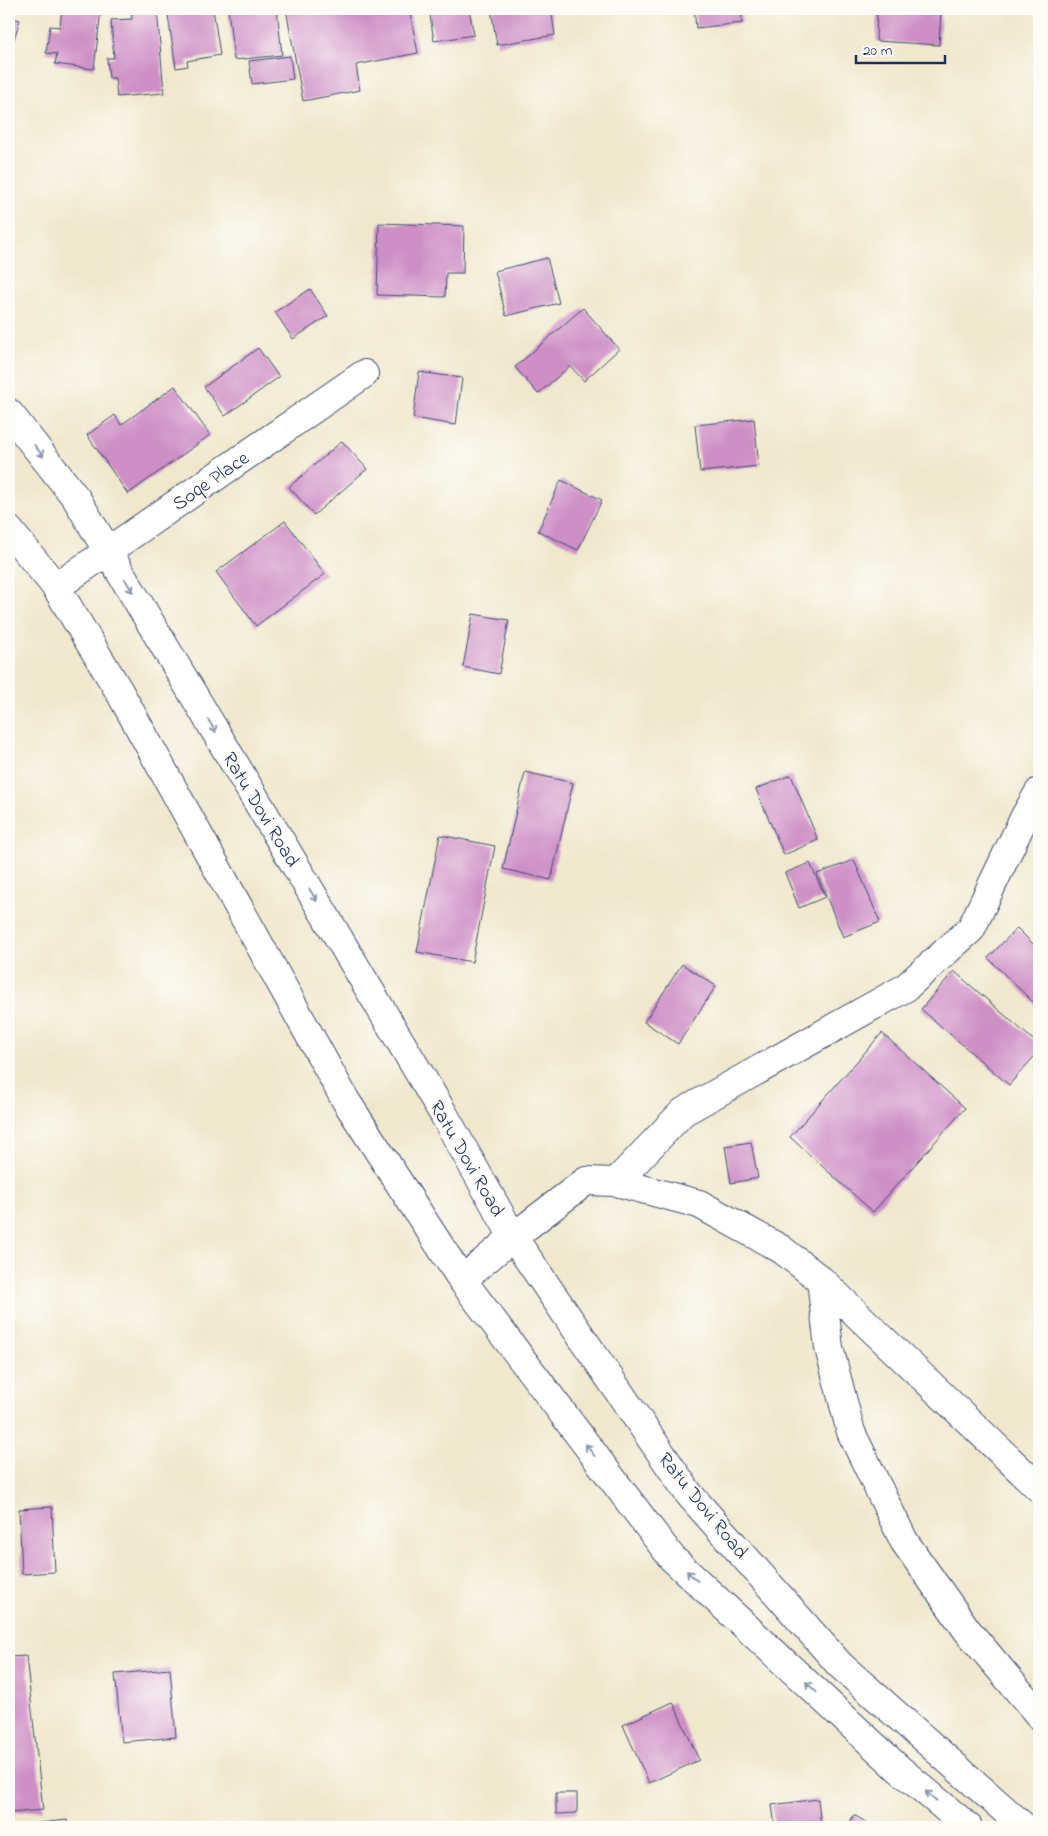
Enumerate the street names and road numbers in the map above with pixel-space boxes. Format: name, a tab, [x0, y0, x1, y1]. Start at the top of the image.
street label: Soqe Place	[167, 445, 256, 519]
street label: Ratu Dovi Road	[214, 747, 306, 873]
street label: Ratu Dovi Road	[421, 1096, 511, 1223]
street label: Ratu Dovi Road	[650, 1447, 754, 1566]

